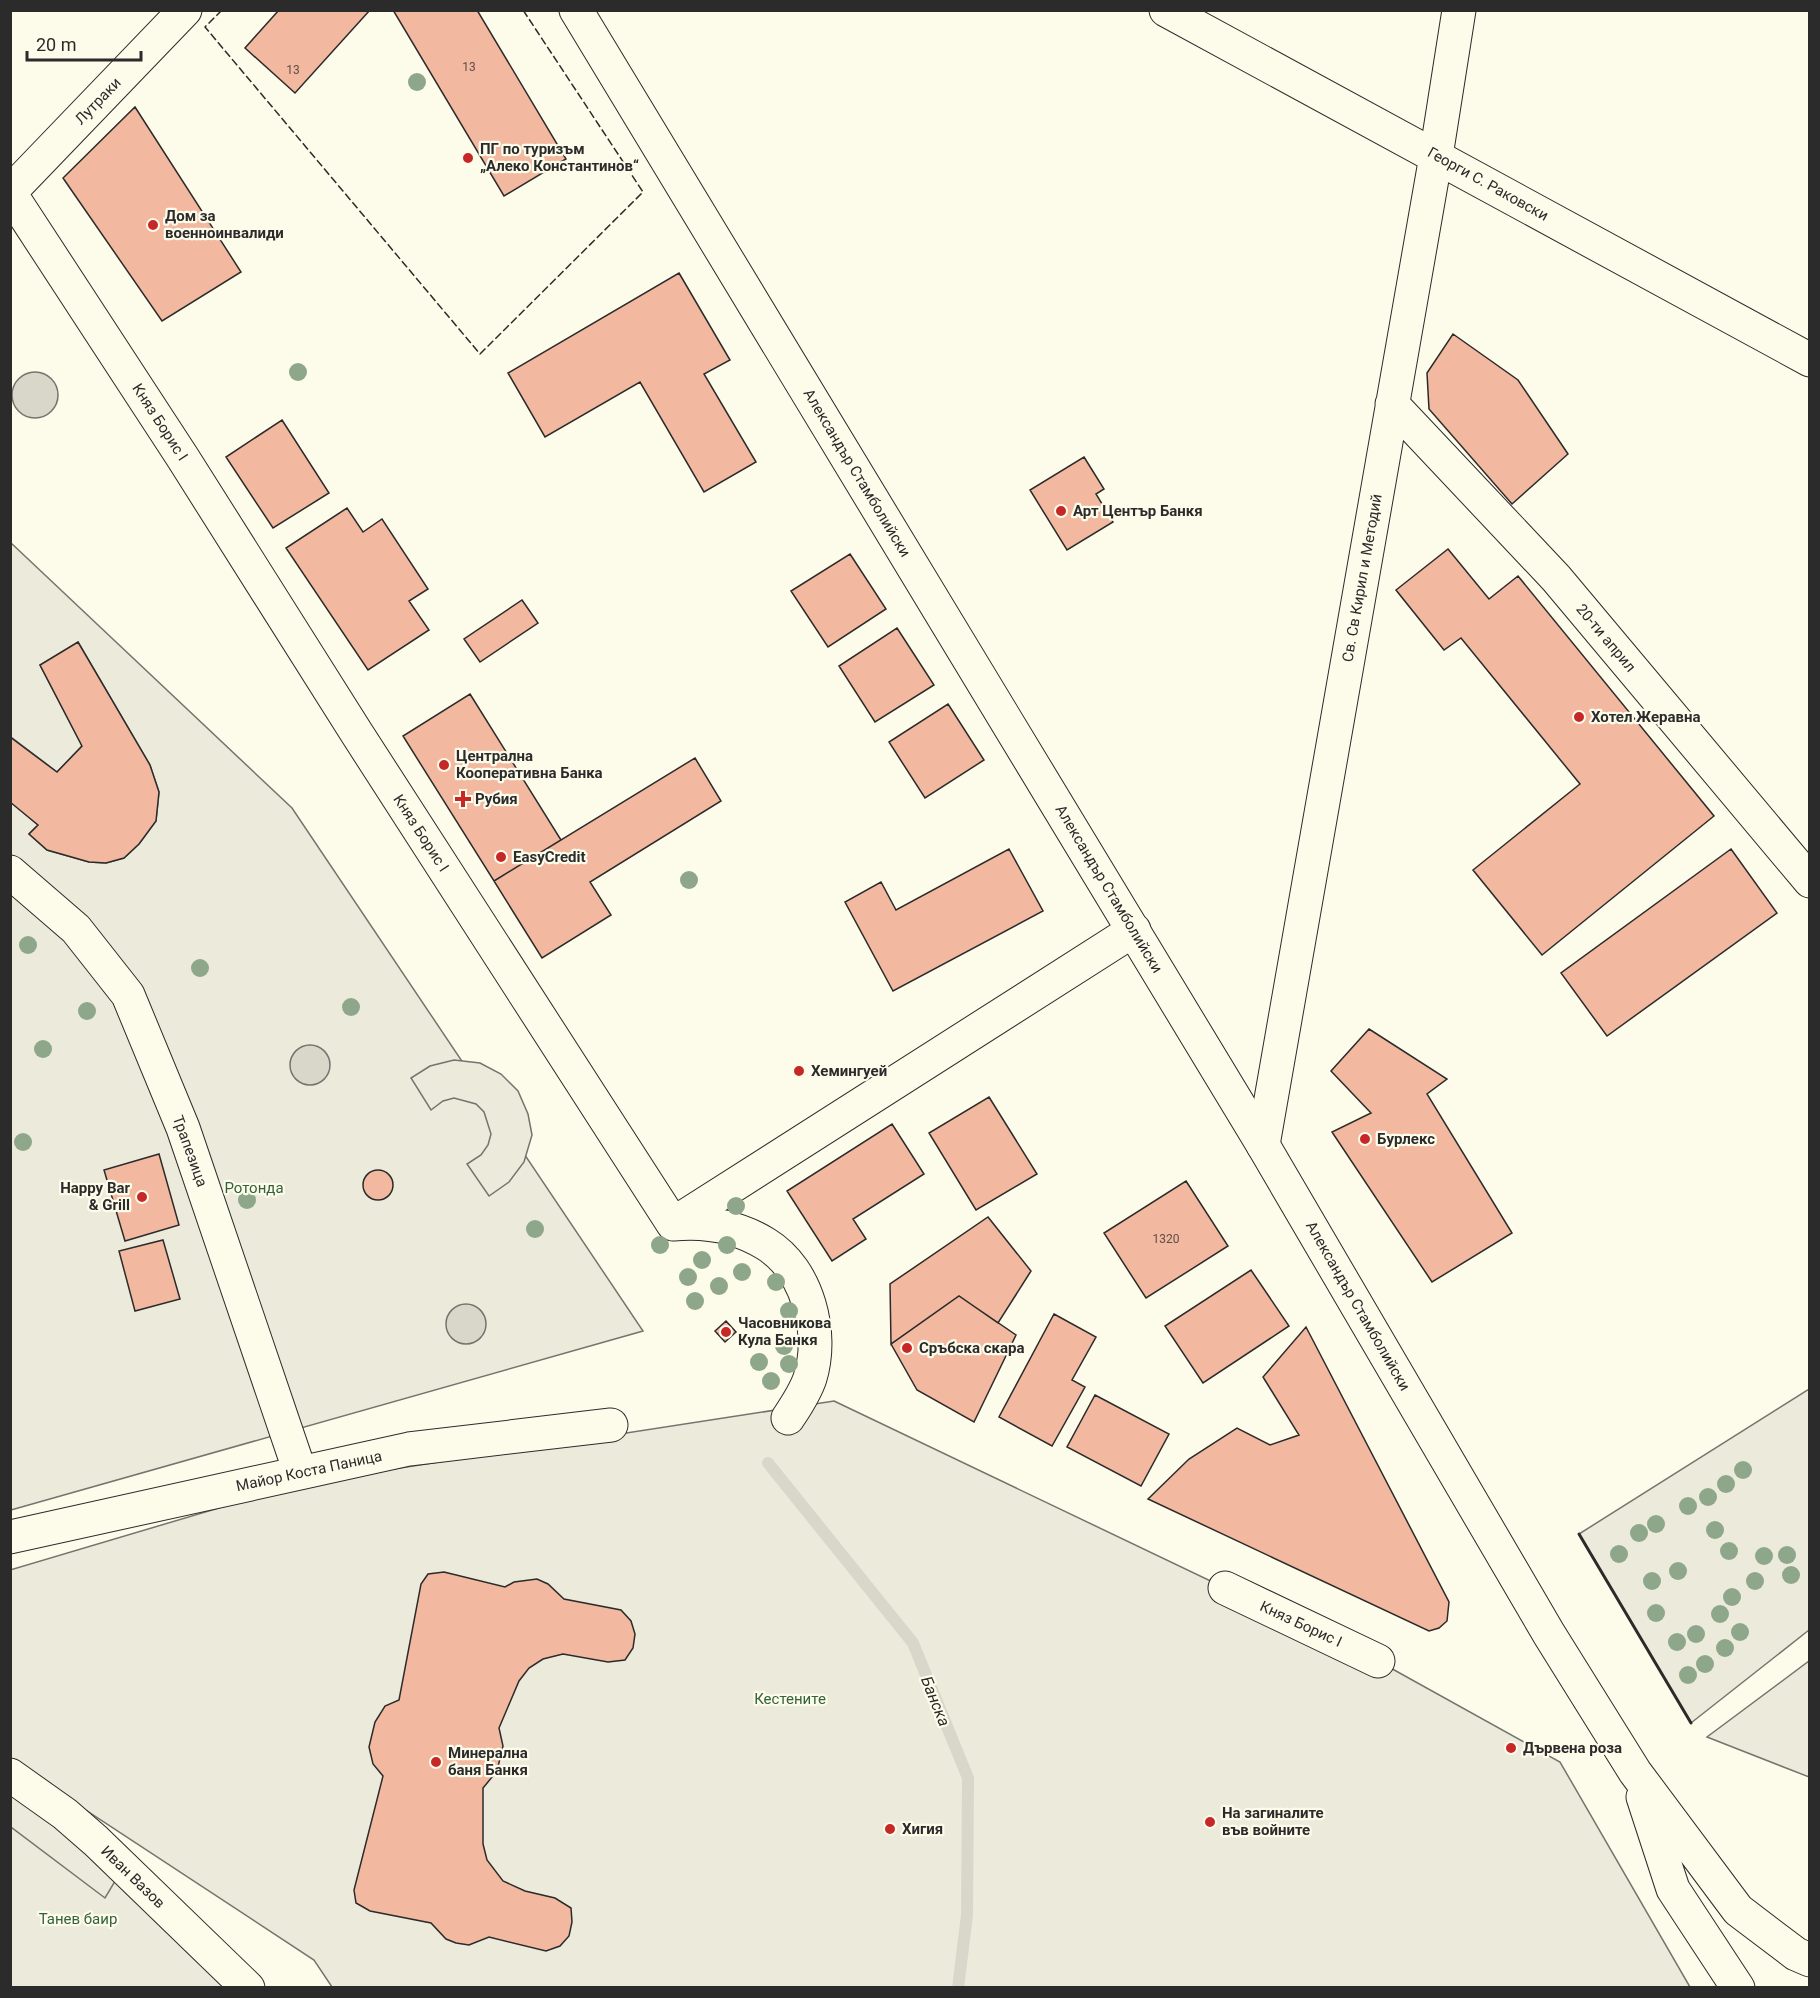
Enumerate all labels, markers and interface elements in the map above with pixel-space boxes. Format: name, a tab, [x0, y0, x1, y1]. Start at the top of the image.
scale bar	[27, 24, 141, 62]
text: 20 m	[36, 34, 76, 55]
house number: 13	[462, 60, 476, 74]
house number: 13	[286, 63, 300, 77]
street label: Лутраки	[71, 74, 125, 128]
place label: ПГ по туризъм „Алеко Константинов“	[480, 140, 639, 175]
street label: Георги С. Раковски	[1424, 143, 1552, 225]
marker: ПГ по туризъм „Алеко Константинов“	[461, 151, 475, 165]
place label: Дом за военноинвалиди	[165, 207, 284, 242]
marker: Дом за военноинвалиди	[146, 218, 160, 232]
street label: Княз Борис I	[128, 380, 192, 464]
street label: Александър Стамболийски	[800, 386, 914, 560]
street label: Св. Св Кирил и Методий	[1338, 493, 1386, 663]
place label: Арт Център Банкя	[1073, 502, 1203, 520]
marker: Арт Център Банкя	[1054, 504, 1068, 518]
street label: 20-ти април	[1572, 600, 1640, 676]
place label: Хотел Жеравна	[1591, 708, 1700, 726]
marker: Хотел Жеравна	[1572, 710, 1586, 724]
place label: Централна Кооперативна Банка	[456, 747, 603, 782]
marker: Централна Кооперативна Банка	[437, 758, 451, 772]
place label: Рубия	[475, 790, 518, 808]
street label: Княз Борис I	[389, 791, 453, 875]
marker: Рубия	[456, 792, 470, 806]
street label: Александър Стамболийски	[1052, 802, 1166, 976]
place label: EasyCredit	[513, 848, 585, 866]
marker: EasyCredit	[494, 850, 508, 864]
place label: Хемингуей	[811, 1062, 887, 1080]
marker: Хемингуей	[792, 1064, 806, 1078]
street label: Трапезица	[169, 1113, 211, 1189]
place label: Бурлекс	[1377, 1130, 1435, 1148]
marker: Бурлекс	[1358, 1132, 1372, 1146]
place label: Happy Bar & Grill	[60, 1179, 130, 1214]
park label: Ротонда	[224, 1179, 284, 1197]
marker: Happy Bar & Grill	[135, 1190, 149, 1204]
street label: Александър Стамболийски	[1302, 1218, 1414, 1394]
house number: 1320	[1153, 1232, 1180, 1246]
place label: Часовникова Кула Банкя	[738, 1314, 831, 1349]
marker: Часовникова Кула Банкя	[719, 1325, 733, 1339]
place label: Сръбска скара	[919, 1339, 1024, 1357]
marker: Сръбска скара	[900, 1341, 914, 1355]
street label: Майор Коста Паница	[234, 1447, 384, 1495]
street label: Княз Борис I	[1257, 1597, 1345, 1651]
water label: Банска	[917, 1673, 954, 1729]
park label: Кестените	[754, 1690, 826, 1708]
place label: Дървена роза	[1523, 1739, 1622, 1757]
marker: Дървена роза	[1504, 1741, 1518, 1755]
place label: Минерална баня Банкя	[448, 1744, 528, 1779]
marker: Минерална баня Банкя	[429, 1755, 443, 1769]
place label: На загиналите във войните	[1222, 1804, 1324, 1839]
marker: На загиналите във войните	[1203, 1815, 1217, 1829]
place label: Хигия	[902, 1820, 943, 1838]
marker: Хигия	[883, 1822, 897, 1836]
street label: Иван Вазов	[97, 1842, 169, 1912]
park label: Танев баир	[39, 1910, 117, 1928]

